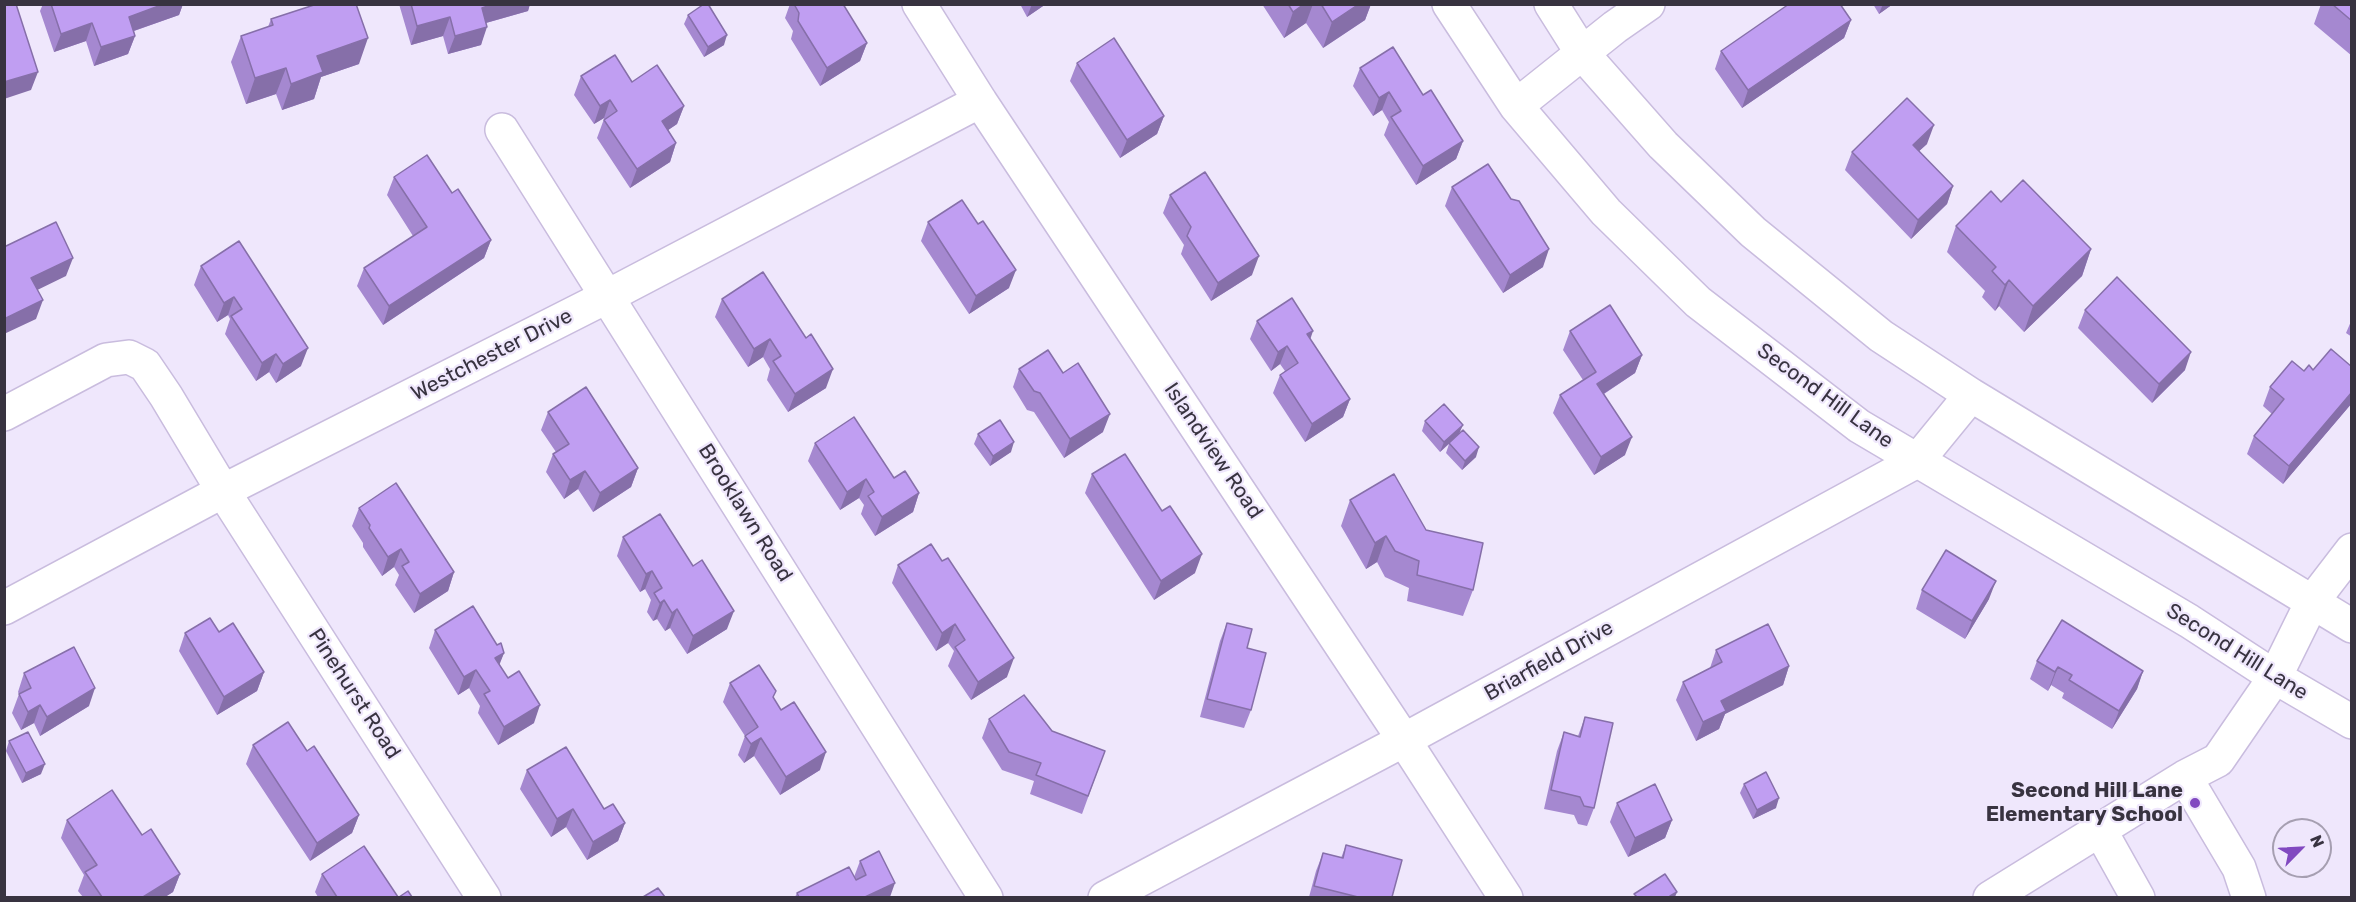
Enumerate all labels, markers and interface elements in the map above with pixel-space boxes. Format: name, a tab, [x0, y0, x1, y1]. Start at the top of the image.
street label: Westchester Drive	[407, 303, 577, 407]
street label: Second Hill Lane	[1752, 338, 1898, 454]
street label: Islandview Road	[1158, 378, 1268, 524]
street label: Brooklawn Road	[692, 439, 798, 587]
street label: Second Hill Lane	[2162, 598, 2312, 706]
street label: Briarfield Drive	[1480, 615, 1618, 707]
street label: Pinehurst Road	[303, 624, 405, 764]
place label: Second Hill Lane Elementary School	[1986, 778, 2183, 828]
marker: Second Hill Lane Elementary School	[2188, 796, 2202, 810]
north arrow	[2272, 818, 2332, 878]
text: N	[2306, 832, 2328, 850]

